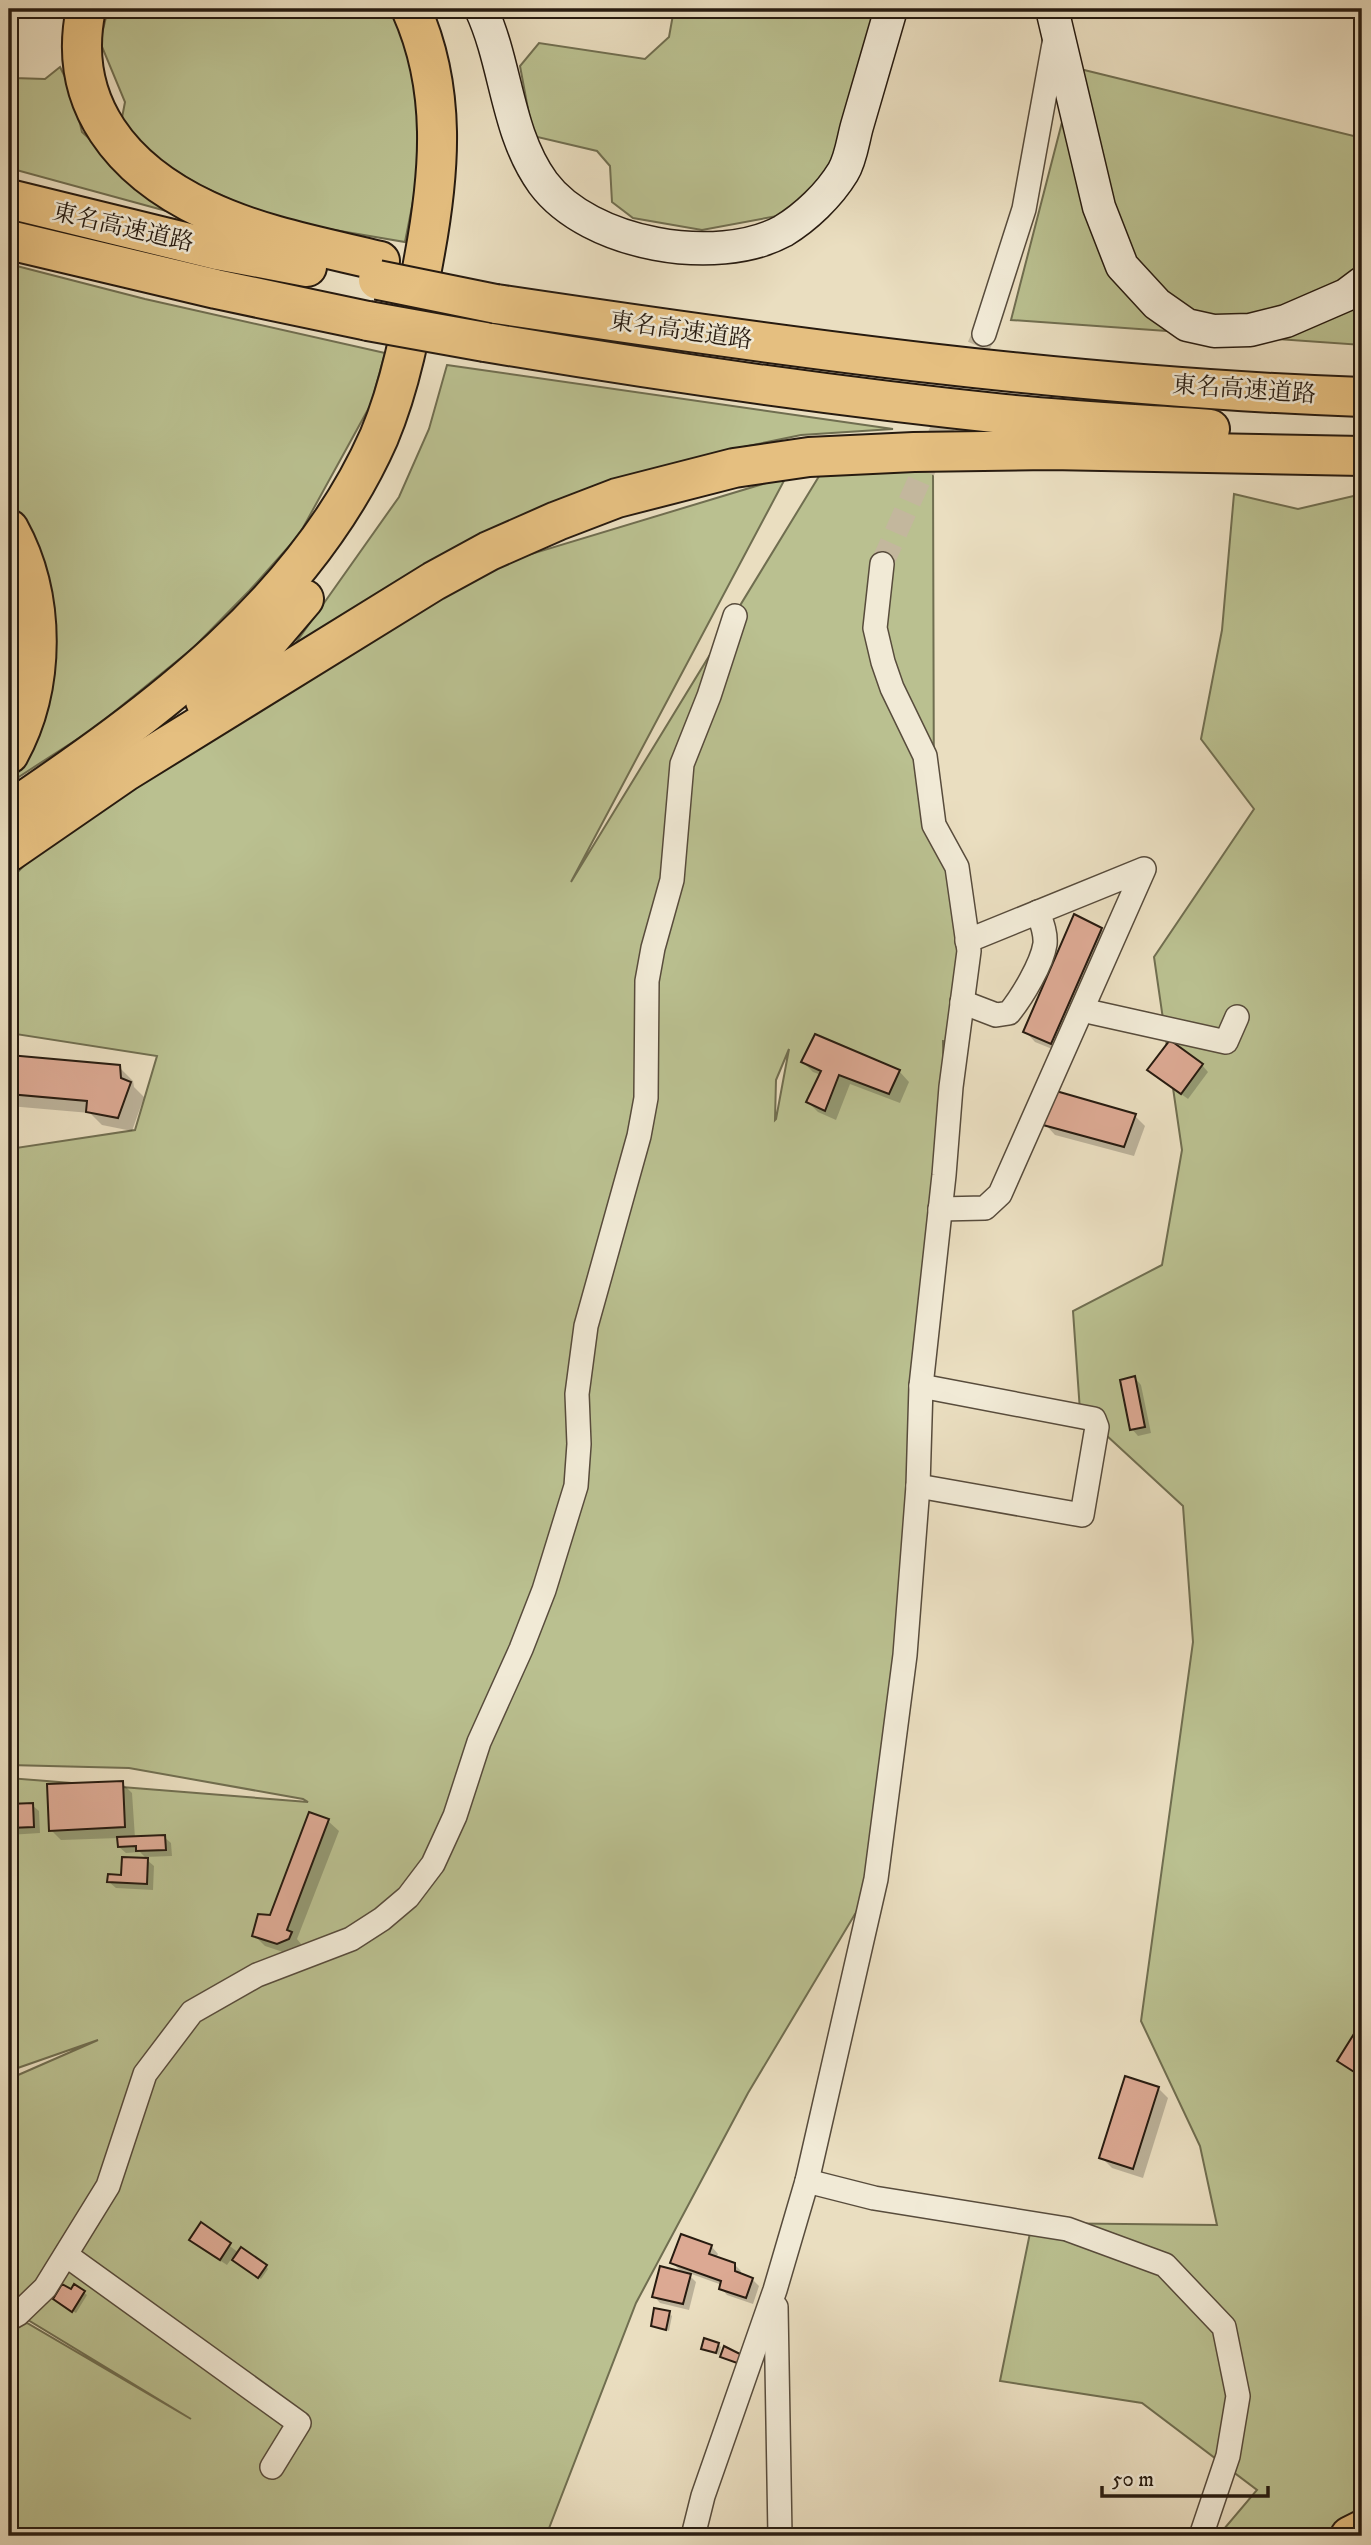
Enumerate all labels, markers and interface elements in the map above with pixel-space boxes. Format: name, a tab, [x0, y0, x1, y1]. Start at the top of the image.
street label: 東名高速道路	[49, 197, 197, 259]
street label: 東名高速道路	[608, 306, 754, 356]
street label: 東名高速道路	[1171, 370, 1317, 410]
scale bar	[1102, 2454, 1268, 2498]
text: 50 m	[1112, 2467, 1154, 2493]

